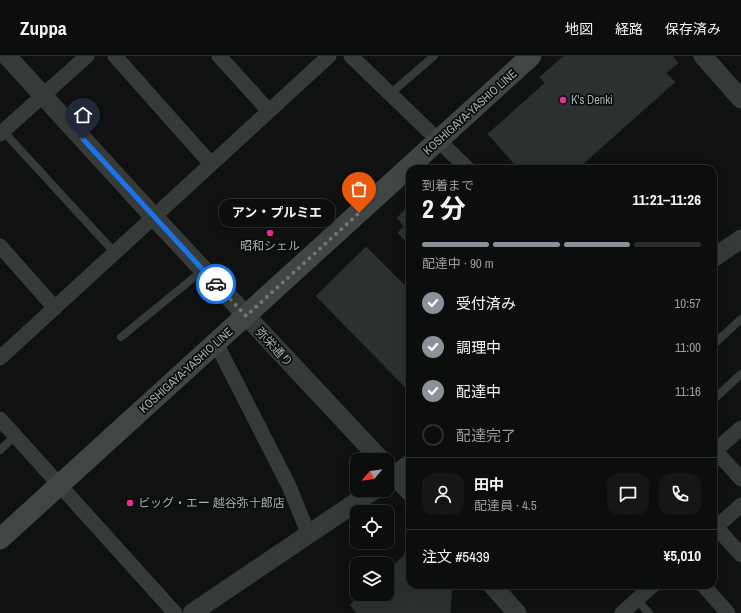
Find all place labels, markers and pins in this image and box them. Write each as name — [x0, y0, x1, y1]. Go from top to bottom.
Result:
place label: K's Denki — [571, 92, 613, 108]
marker: K's Denki — [558, 95, 568, 105]
pin — [66, 98, 100, 139]
pin — [342, 172, 376, 213]
callout: アン・プルミエ — [219, 199, 335, 227]
marker: 昭和シェル — [265, 228, 275, 238]
place label: 昭和シェル — [240, 238, 300, 254]
place label: ビッグ・エー 越谷弥十郎店 — [138, 495, 285, 511]
marker: ビッグ・エー 越谷弥十郎店 — [125, 498, 135, 508]

